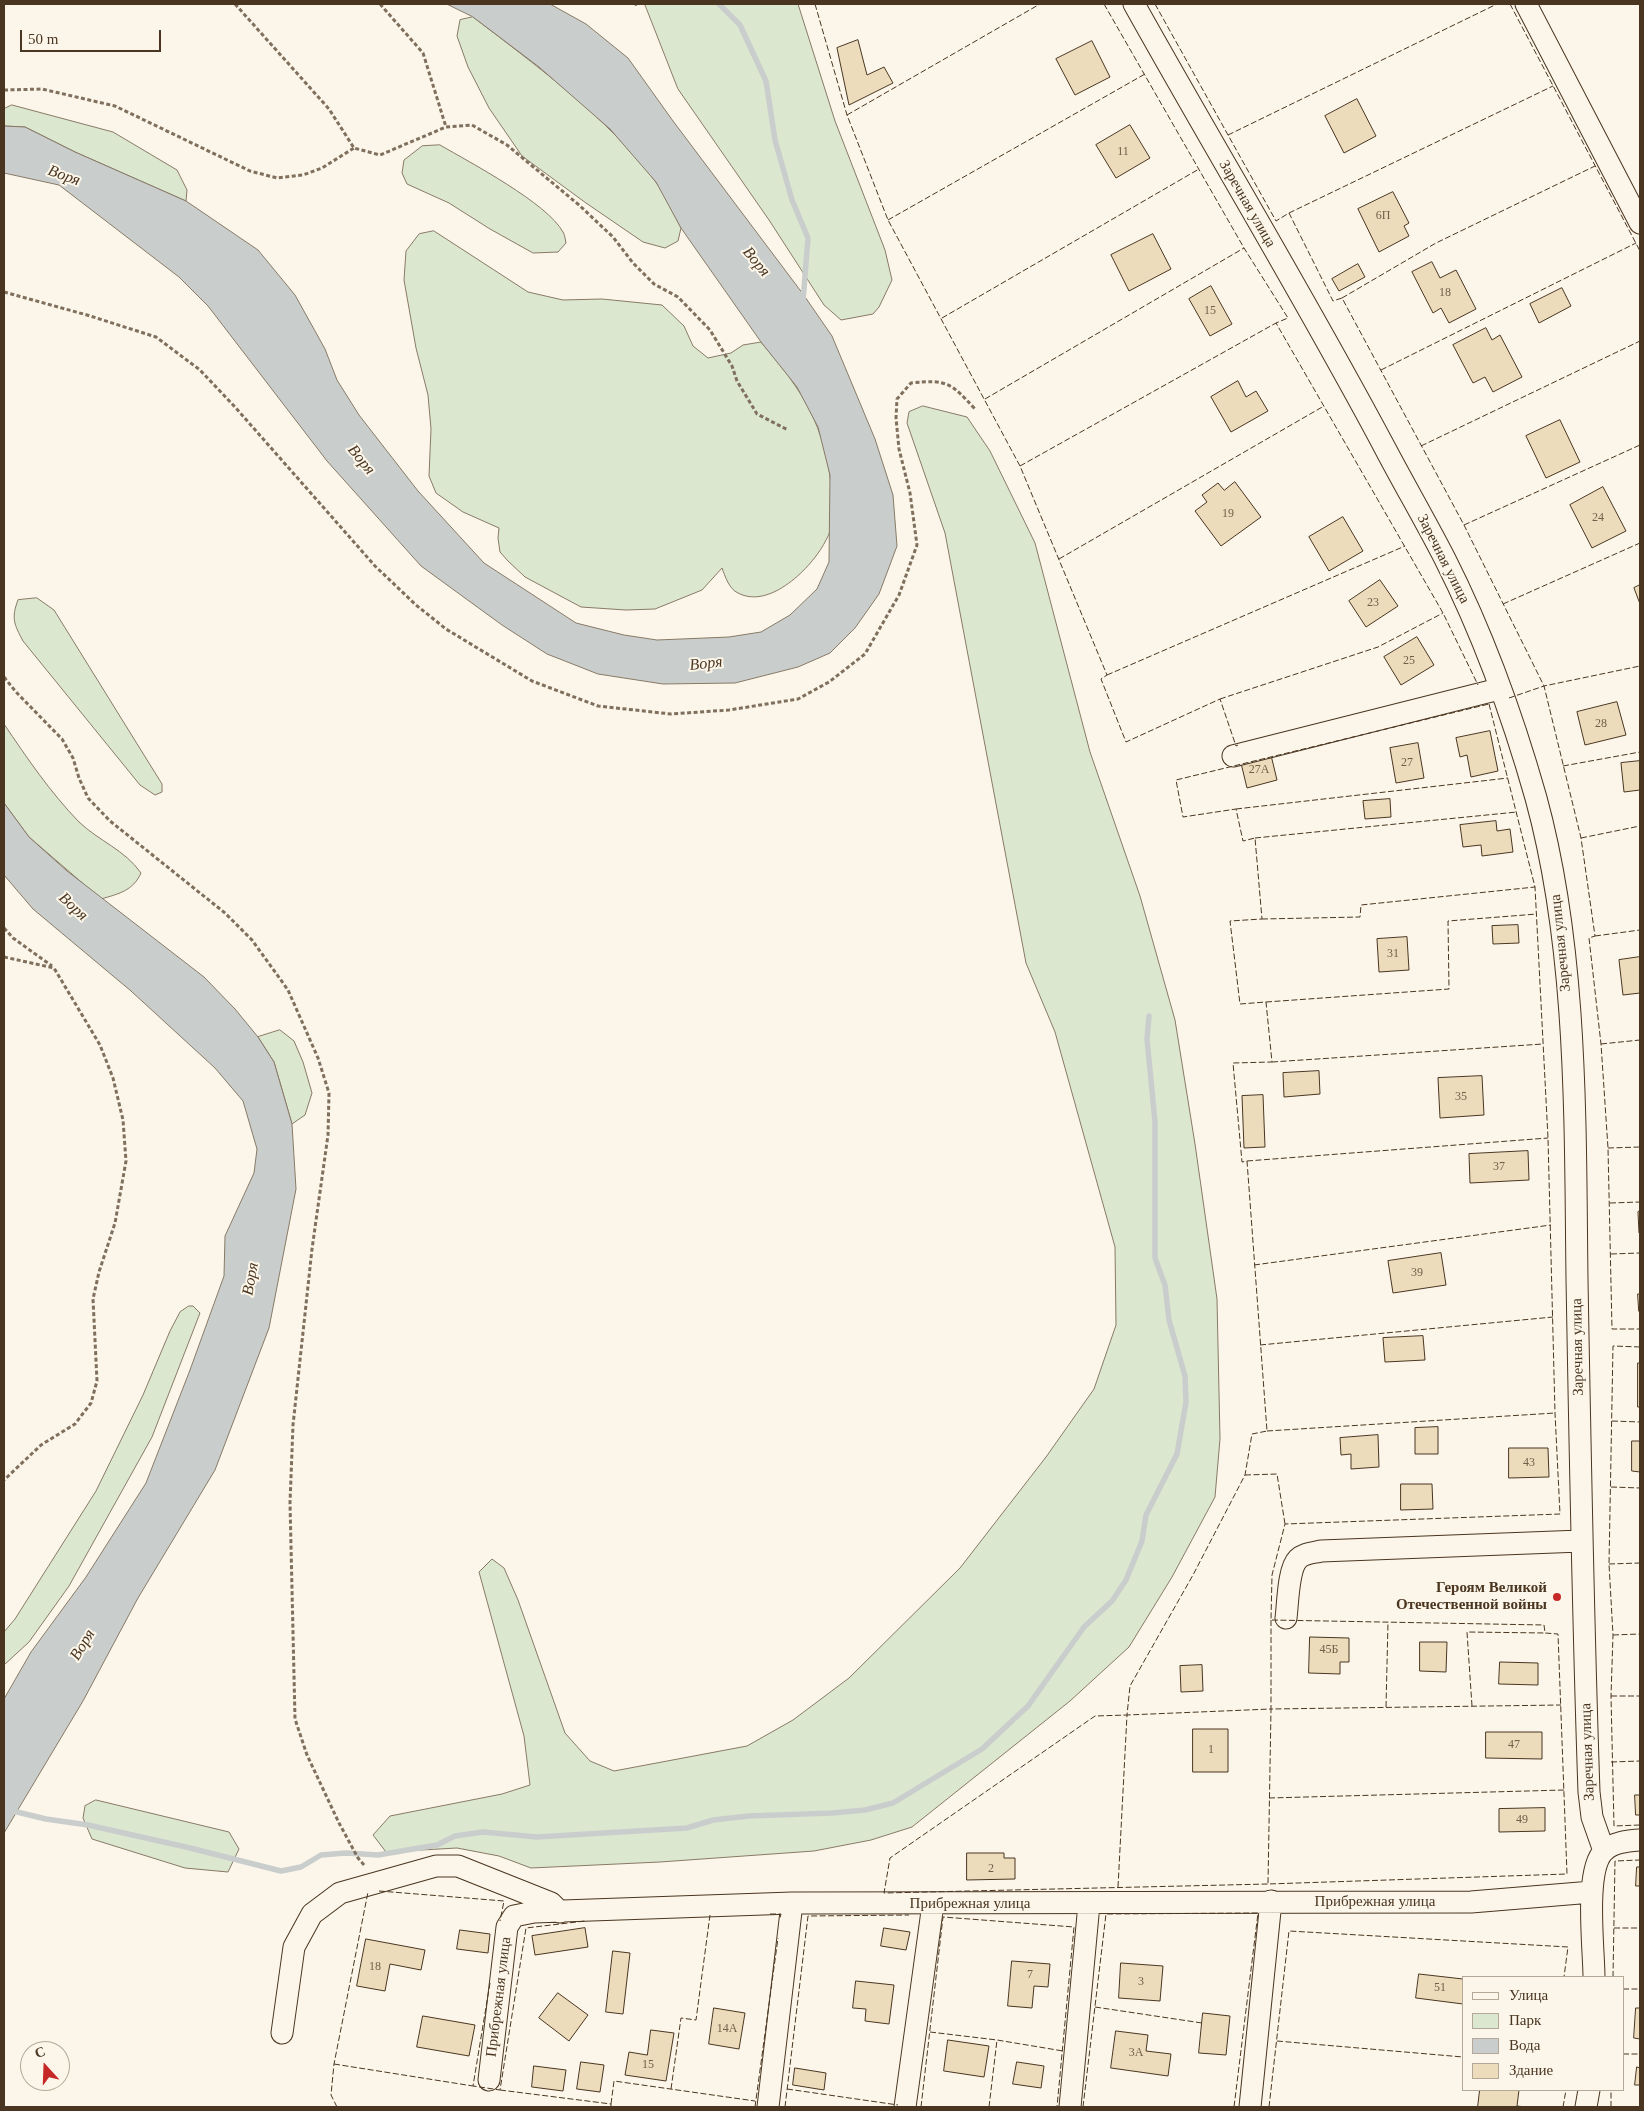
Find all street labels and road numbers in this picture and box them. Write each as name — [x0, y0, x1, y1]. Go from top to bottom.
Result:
street label: Заречная улица — [1215, 157, 1279, 251]
street label: Заречная улица — [1413, 511, 1473, 607]
street label: Заречная улица — [1547, 893, 1575, 993]
street label: Заречная улица — [1568, 1298, 1588, 1396]
street label: Заречная улица — [1577, 1703, 1599, 1801]
street label: Прибрежная улица — [1315, 1893, 1435, 1911]
street label: Прибрежная улица — [910, 1895, 1030, 1913]
street label: Прибрежная улица — [483, 1936, 515, 2058]

